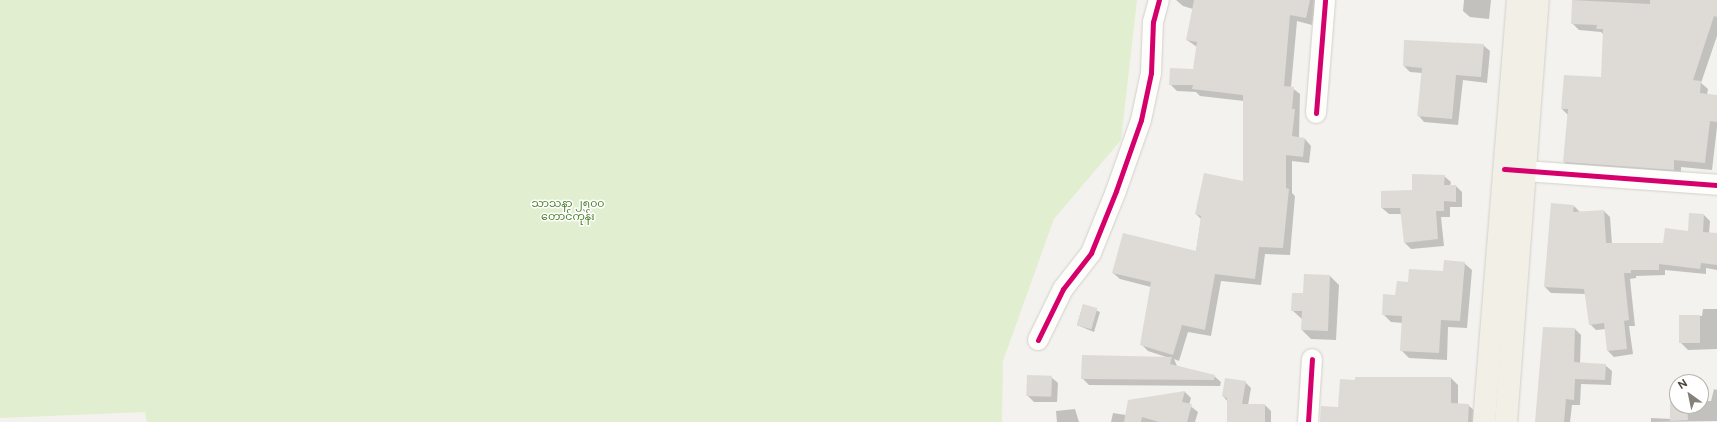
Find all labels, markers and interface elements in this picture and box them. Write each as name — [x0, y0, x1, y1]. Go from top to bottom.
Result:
park label: သာသနာ ၂၅၀၀ တောင်ကုန်း — [532, 198, 604, 224]
north arrow — [1669, 374, 1709, 414]
text: N — [1676, 377, 1690, 392]

